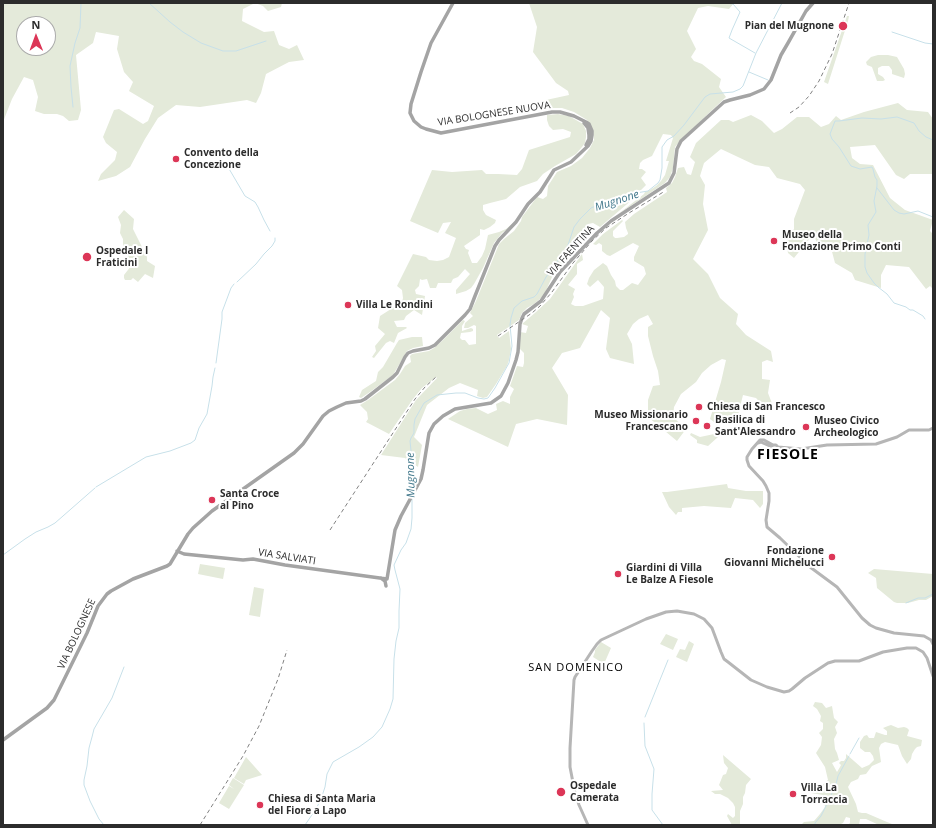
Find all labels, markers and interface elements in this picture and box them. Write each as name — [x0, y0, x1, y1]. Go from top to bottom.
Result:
north arrow — [16, 16, 56, 56]
text: N — [31, 17, 40, 32]
place label: Pian del Mugnone — [745, 20, 834, 32]
marker: Pian del Mugnone — [837, 20, 849, 32]
street label: VIA BOLOGNESE NUOVA — [437, 99, 551, 129]
place label: Convento della Concezione — [184, 147, 259, 170]
marker: Convento della Concezione — [171, 154, 181, 164]
water label: Mugnone — [593, 188, 641, 214]
street label: VIA FAENTINA — [545, 223, 597, 279]
place label: Museo della Fondazione Primo Conti — [782, 229, 901, 252]
marker: Museo della Fondazione Primo Conti — [769, 236, 779, 246]
place label: Ospedale I Fraticini — [96, 245, 148, 268]
marker: Ospedale I Fraticini — [81, 251, 93, 263]
place label: Villa Le Rondini — [356, 299, 433, 311]
marker: Villa Le Rondini — [343, 300, 353, 310]
place label: Chiesa di San Francesco — [707, 401, 825, 413]
marker: Chiesa di San Francesco — [694, 402, 704, 412]
place label: Museo Missionario Francescano — [594, 409, 688, 432]
place label: Basilica di Sant'Alessandro — [715, 414, 796, 438]
place label: Museo Civico Archeologico — [814, 415, 879, 438]
marker: Museo Missionario Francescano — [691, 416, 701, 426]
marker: Basilica di Sant'Alessandro — [702, 421, 712, 431]
marker: Museo Civico Archeologico — [801, 422, 811, 432]
district label: FIESOLE — [757, 447, 819, 463]
water label: Mugnone — [404, 452, 418, 498]
place label: Santa Croce al Pino — [220, 488, 279, 512]
marker: Santa Croce al Pino — [207, 495, 217, 505]
place label: Fondazione Giovanni Michelucci — [724, 545, 824, 568]
street label: VIA SALVIATI — [257, 547, 317, 567]
marker: Fondazione Giovanni Michelucci — [827, 552, 837, 562]
place label: Giardini di Villa Le Balze A Fiesole — [626, 562, 713, 586]
marker: Giardini di Villa Le Balze A Fiesole — [613, 569, 623, 579]
street label: VIA BOLOGNESE — [55, 597, 99, 671]
district label: SAN DOMENICO — [528, 661, 624, 675]
place label: Ospedale Camerata — [570, 780, 619, 804]
place label: Villa La Torraccia — [801, 782, 847, 806]
marker: Ospedale Camerata — [555, 786, 567, 798]
marker: Villa La Torraccia — [788, 789, 798, 799]
place label: Chiesa di Santa Maria del Fiore a Lapo — [268, 793, 376, 816]
marker: Chiesa di Santa Maria del Fiore a Lapo — [255, 800, 265, 810]

